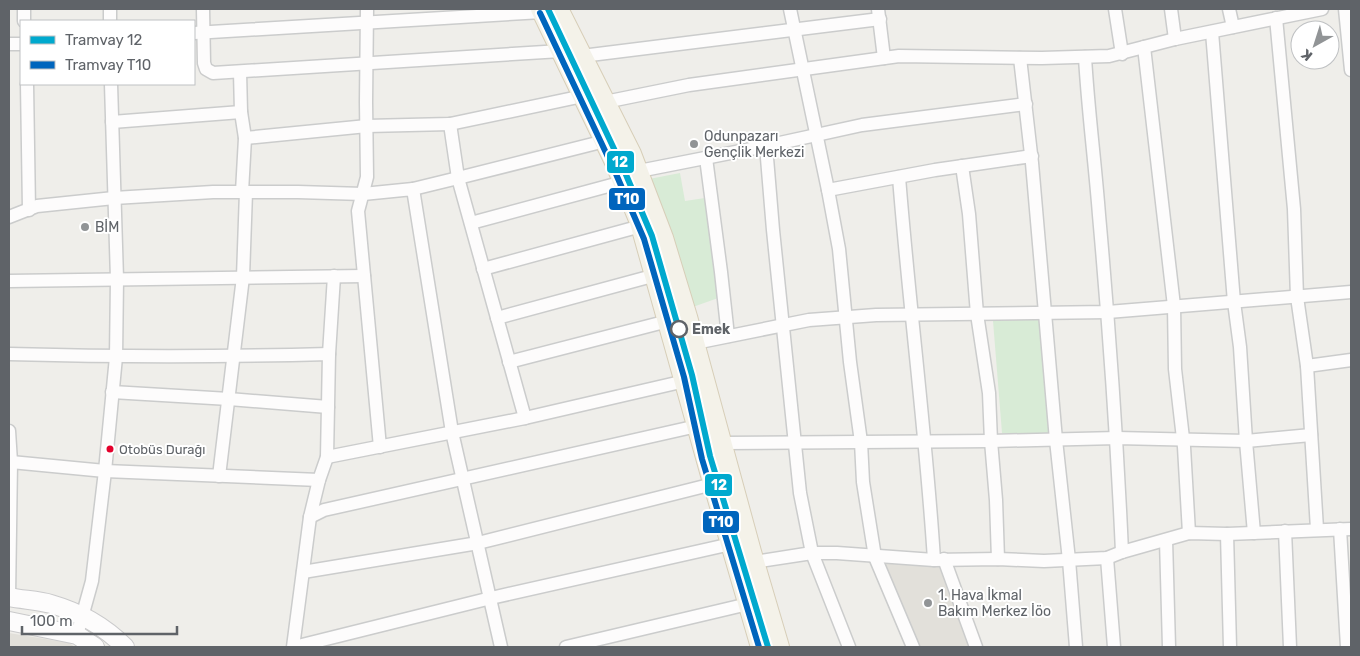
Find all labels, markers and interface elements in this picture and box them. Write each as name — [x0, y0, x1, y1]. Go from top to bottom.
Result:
legend — [20, 20, 195, 85]
north arrow — [1290, 20, 1340, 70]
text: Tramvay 12 — [65, 31, 143, 49]
text: K — [1298, 45, 1316, 64]
text: Tramvay T10 — [65, 56, 151, 74]
place label: Odunpazarı Gençlik Merkezi — [704, 128, 804, 161]
marker: Odunpazarı Gençlik Merkezi — [688, 138, 700, 150]
line badge: 12 — [606, 150, 635, 174]
text: 12 — [612, 154, 628, 171]
line badge: T10 — [608, 187, 646, 211]
text: T10 — [614, 191, 640, 208]
place label: BİM — [95, 219, 119, 236]
marker: BİM — [79, 221, 91, 233]
marker: Emek — [670, 320, 688, 338]
place label: Emek — [692, 321, 731, 338]
place label: Otobüs Durağı — [119, 442, 205, 458]
marker: Otobüs Durağı — [105, 444, 115, 454]
line badge: 12 — [704, 473, 733, 497]
text: 12 — [711, 477, 727, 494]
line badge: T10 — [702, 510, 740, 534]
text: T10 — [708, 514, 734, 531]
place label: 1. Hava İkmal Bakım Merkez İöo — [938, 587, 1051, 620]
marker: 1. Hava İkmal Bakım Merkez İöo — [922, 597, 934, 609]
scale bar — [22, 604, 178, 636]
text: 100 m — [30, 612, 72, 630]

